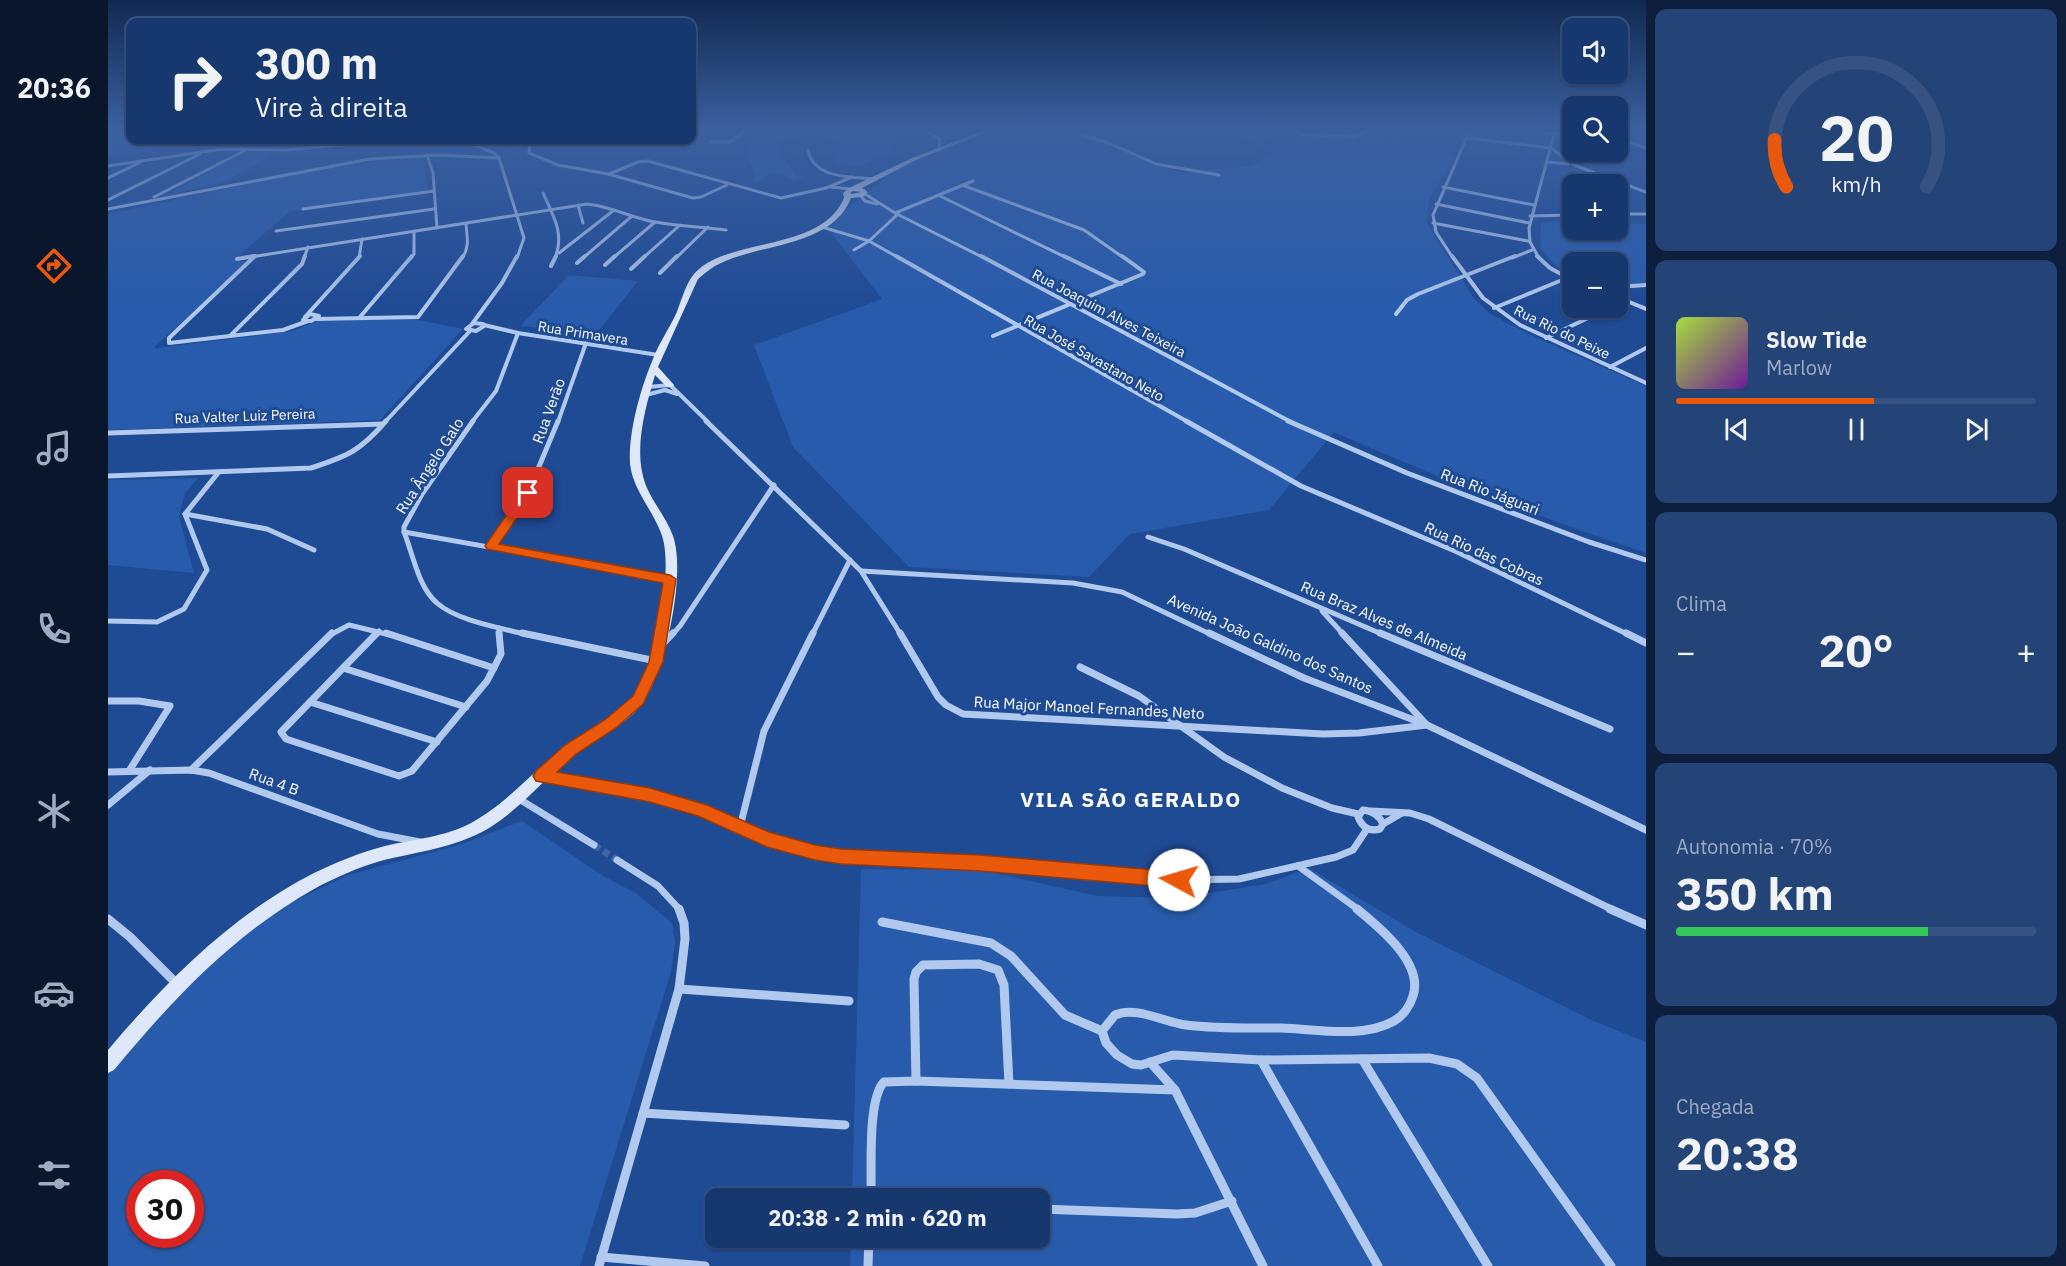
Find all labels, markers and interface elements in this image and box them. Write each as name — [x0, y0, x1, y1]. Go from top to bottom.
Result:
map controls — [1562, 18, 1628, 318]
button: sound — [1562, 18, 1628, 84]
text: 300 m — [255, 36, 378, 91]
icon: right — [156, 42, 234, 120]
text: 20:36 — [17, 70, 91, 105]
text: Vire à direita — [255, 89, 408, 124]
button: search — [1562, 96, 1628, 162]
text: 20 — [1819, 97, 1893, 178]
text: km/h — [1831, 171, 1881, 199]
button: + — [1562, 174, 1628, 240]
icon: directions — [33, 245, 75, 287]
button: − — [1562, 252, 1628, 318]
street label: Rua Joaquim Alves Teixeira — [1029, 265, 1189, 361]
street label: Rua Rio do Peixe — [1511, 301, 1613, 363]
street label: Rua José Savastano Neto — [1021, 311, 1167, 406]
street label: Rua Primavera — [537, 317, 630, 349]
text: Slow Tide — [1766, 325, 1867, 354]
text: Marlow — [1766, 354, 1832, 381]
street label: Rua Verão — [528, 375, 569, 446]
street label: Rua Valter Luiz Pereira — [174, 405, 316, 427]
icon: previous — [1720, 413, 1753, 446]
icon: pause — [1840, 413, 1873, 446]
icon: next — [1960, 413, 1993, 446]
street label: Rua Ângelo Galo — [391, 414, 468, 517]
icon: music — [33, 427, 75, 469]
street label: Rua Rio Jáguari — [1438, 464, 1542, 519]
pin — [502, 467, 553, 518]
icon: arrive — [511, 476, 544, 509]
street label: Rua Rio das Cobras — [1421, 518, 1547, 590]
street label: Rua Braz Alves de Almeida — [1298, 577, 1470, 664]
street label: Avenida João Galdino dos Santos — [1165, 590, 1376, 698]
text: Clima — [1676, 590, 1727, 617]
icon: phone — [33, 608, 75, 650]
text: 20° — [1818, 621, 1894, 679]
text: − — [1676, 630, 1696, 673]
text: + — [2016, 630, 2036, 673]
street label: Rua Major Manoel Fernandes Neto — [973, 692, 1205, 723]
street label: Rua 4 B — [246, 764, 302, 799]
district label: VILA SÃO GERALDO — [1020, 785, 1242, 813]
icon: climate — [33, 790, 75, 832]
text: Autonomia · 70% — [1676, 833, 1833, 860]
position arrow — [1147, 848, 1211, 912]
text: 350 km — [1676, 864, 1834, 922]
icon: car — [33, 972, 75, 1014]
text: Chegada — [1676, 1093, 1754, 1120]
text: 20:38 — [1676, 1124, 1799, 1182]
icon: filters — [33, 1154, 75, 1196]
speed limit sign: 30 — [126, 1170, 204, 1248]
text: 20:38 · 2 min · 620 m — [768, 1203, 987, 1232]

